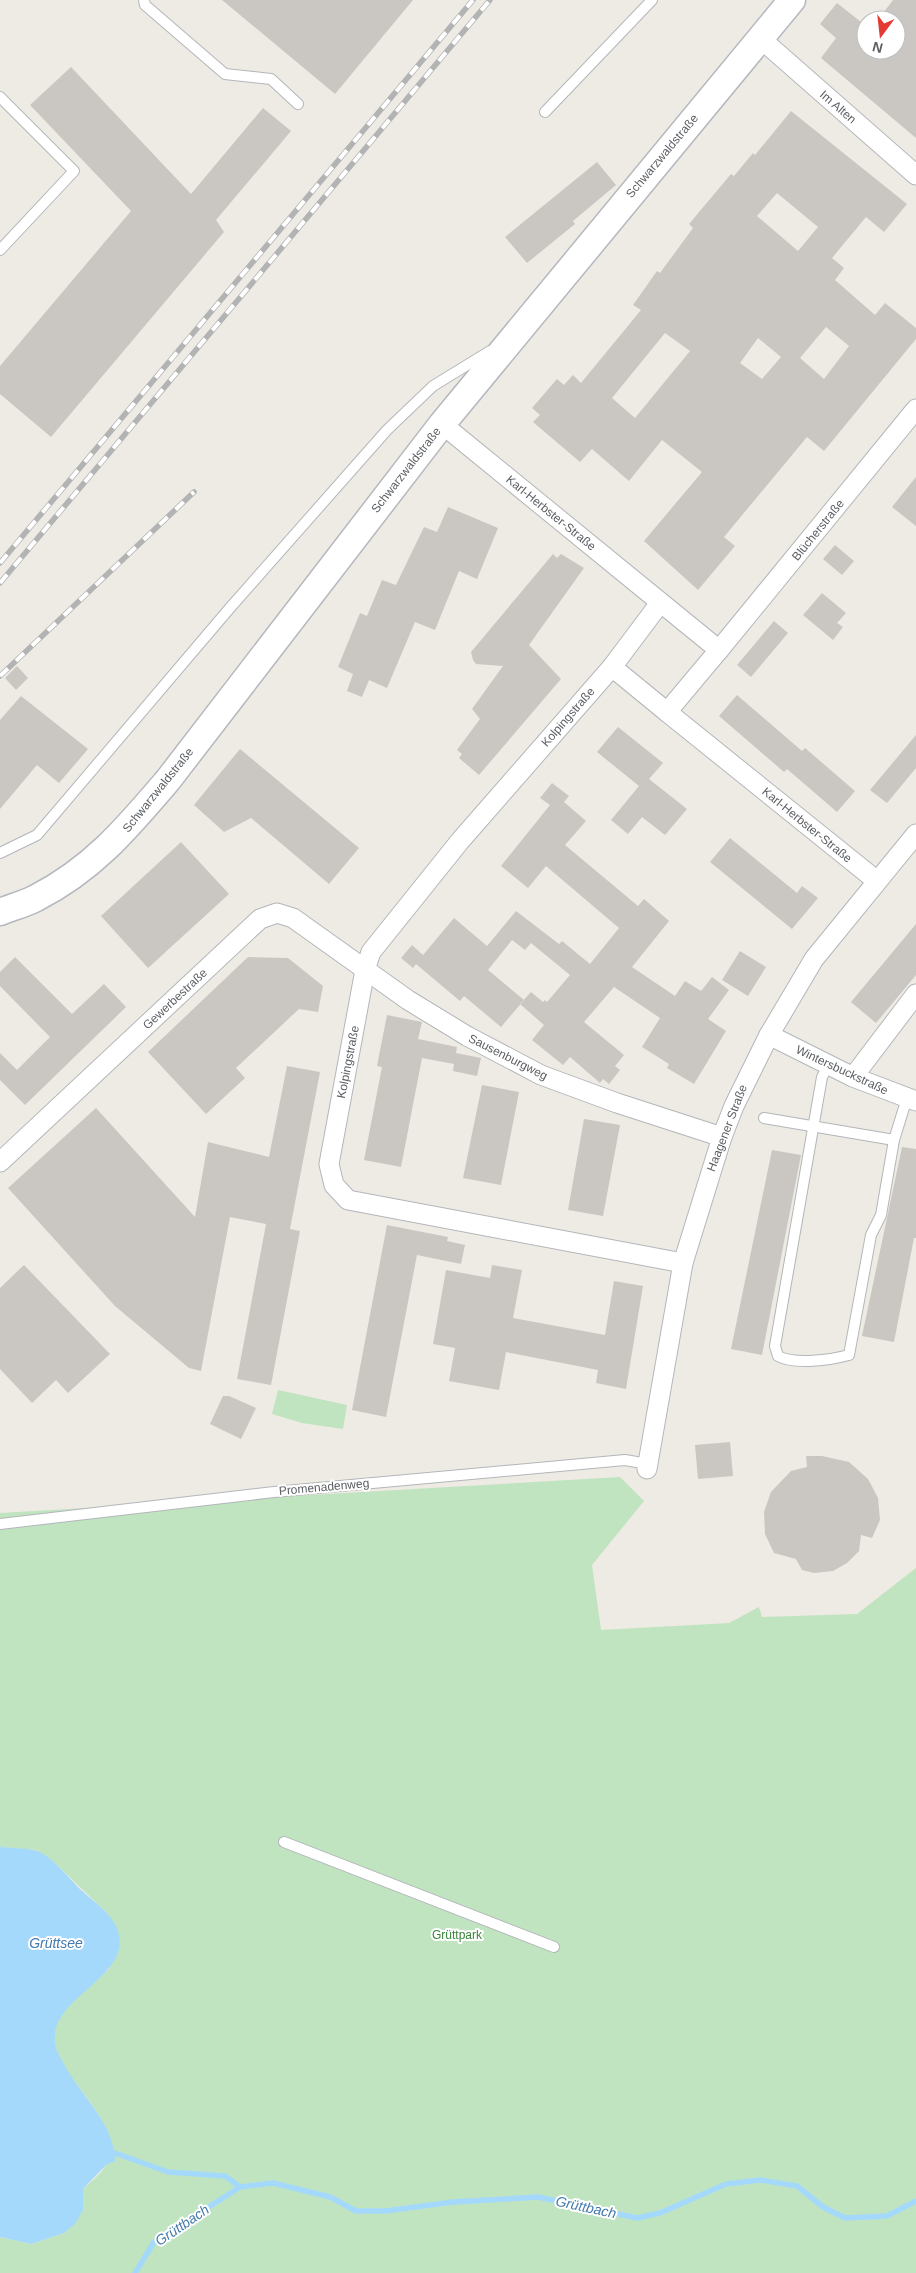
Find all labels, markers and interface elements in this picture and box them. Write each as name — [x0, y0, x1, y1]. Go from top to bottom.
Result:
north arrow — [856, 10, 906, 60]
text: N — [871, 39, 885, 57]
street label: Im Alten — [817, 87, 859, 127]
street label: Schwarzwaldstraße — [623, 111, 701, 201]
street label: Schwarzwaldstraße — [368, 424, 444, 516]
street label: Karl-Herbster-Straße — [503, 473, 599, 554]
street label: Blücherstraße — [789, 496, 847, 563]
street label: Kolpingstraße — [538, 684, 598, 750]
street label: Schwarzwaldstraße — [120, 745, 197, 835]
street label: Karl-Herbster-Straße — [759, 785, 855, 866]
street label: Gewerbestraße — [140, 965, 210, 1032]
street label: Kolpingstraße — [334, 1024, 362, 1100]
street label: Sausenburgweg — [466, 1031, 550, 1083]
street label: Wintersbuckstraße — [794, 1043, 891, 1098]
street label: Haagener Straße — [704, 1082, 750, 1173]
street label: Promenadenweg — [278, 1476, 370, 1498]
park label: Grüttpark — [432, 1928, 483, 1942]
water label: Grüttsee — [29, 1935, 83, 1951]
water label: Grüttbach — [554, 2193, 618, 2221]
water label: Grüttbach — [152, 2201, 212, 2249]

